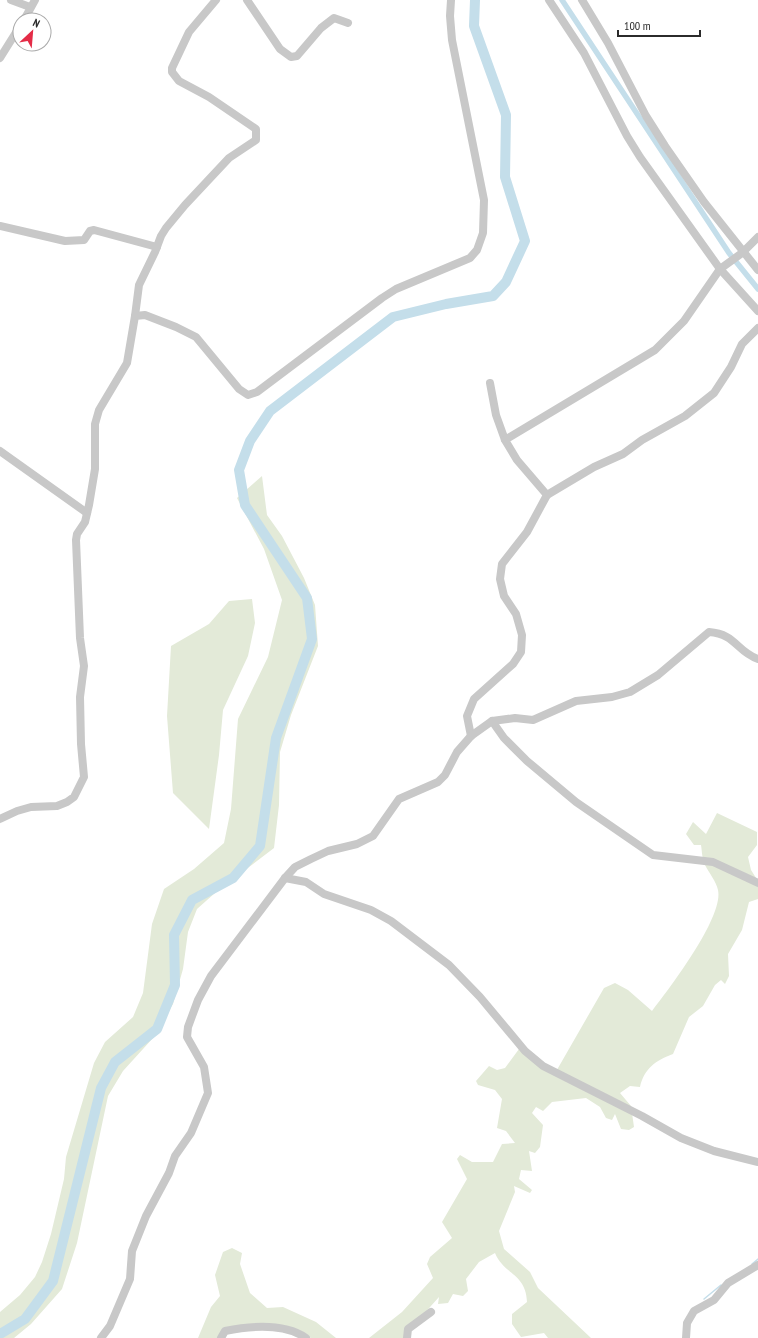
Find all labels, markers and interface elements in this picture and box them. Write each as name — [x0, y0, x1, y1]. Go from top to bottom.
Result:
north arrow — [12, 12, 52, 52]
scale bar — [618, 12, 700, 38]
text: N — [31, 15, 42, 31]
text: 100 m — [624, 18, 651, 33]

